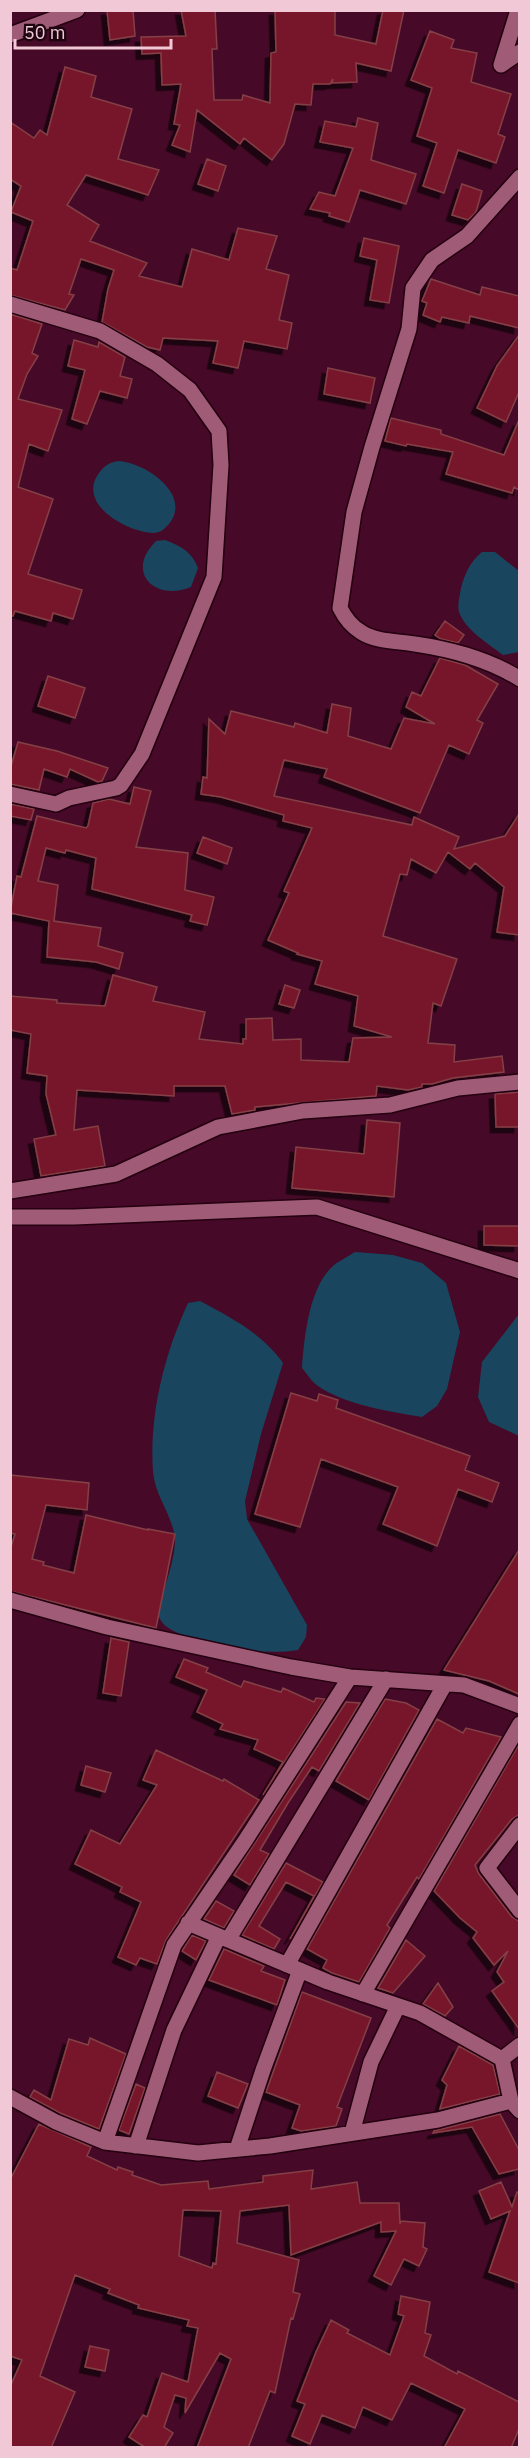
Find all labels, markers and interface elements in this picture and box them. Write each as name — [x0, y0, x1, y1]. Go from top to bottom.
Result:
scale bar — [15, 12, 171, 50]
text: 50 m — [24, 21, 66, 44]

